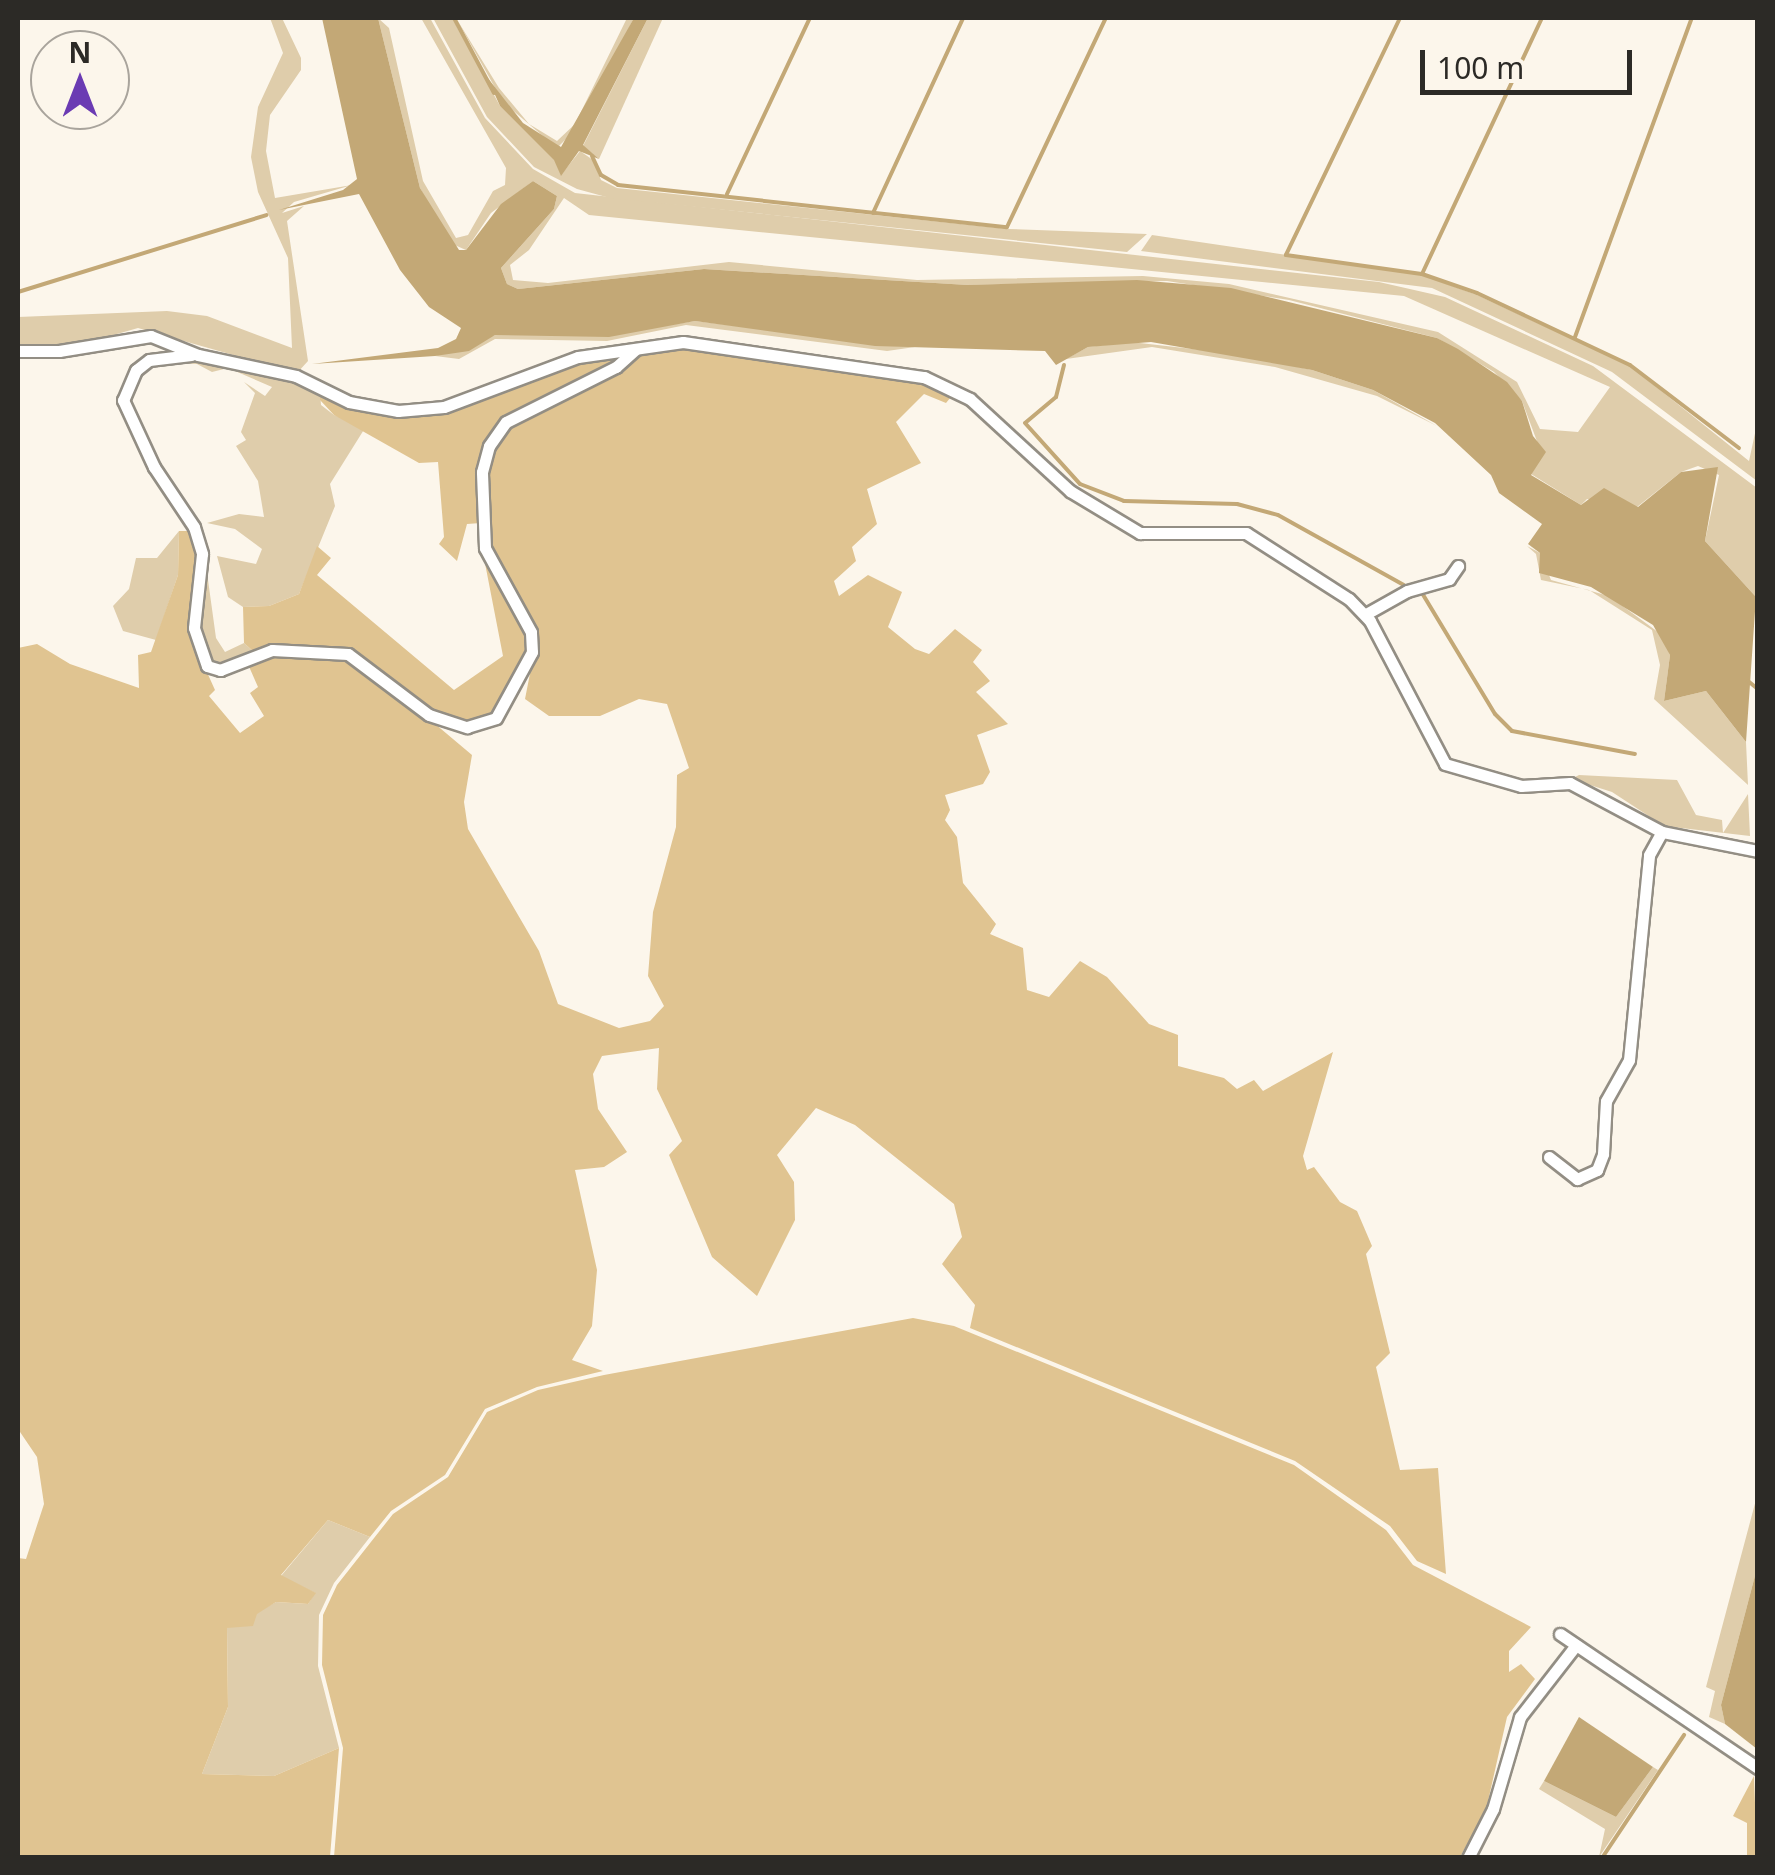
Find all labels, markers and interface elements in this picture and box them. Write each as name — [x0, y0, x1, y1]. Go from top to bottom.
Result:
north arrow — [30, 30, 130, 130]
scale bar — [1425, 30, 1638, 92]
text: N — [69, 33, 91, 71]
text: 100 m — [1437, 47, 1524, 88]

